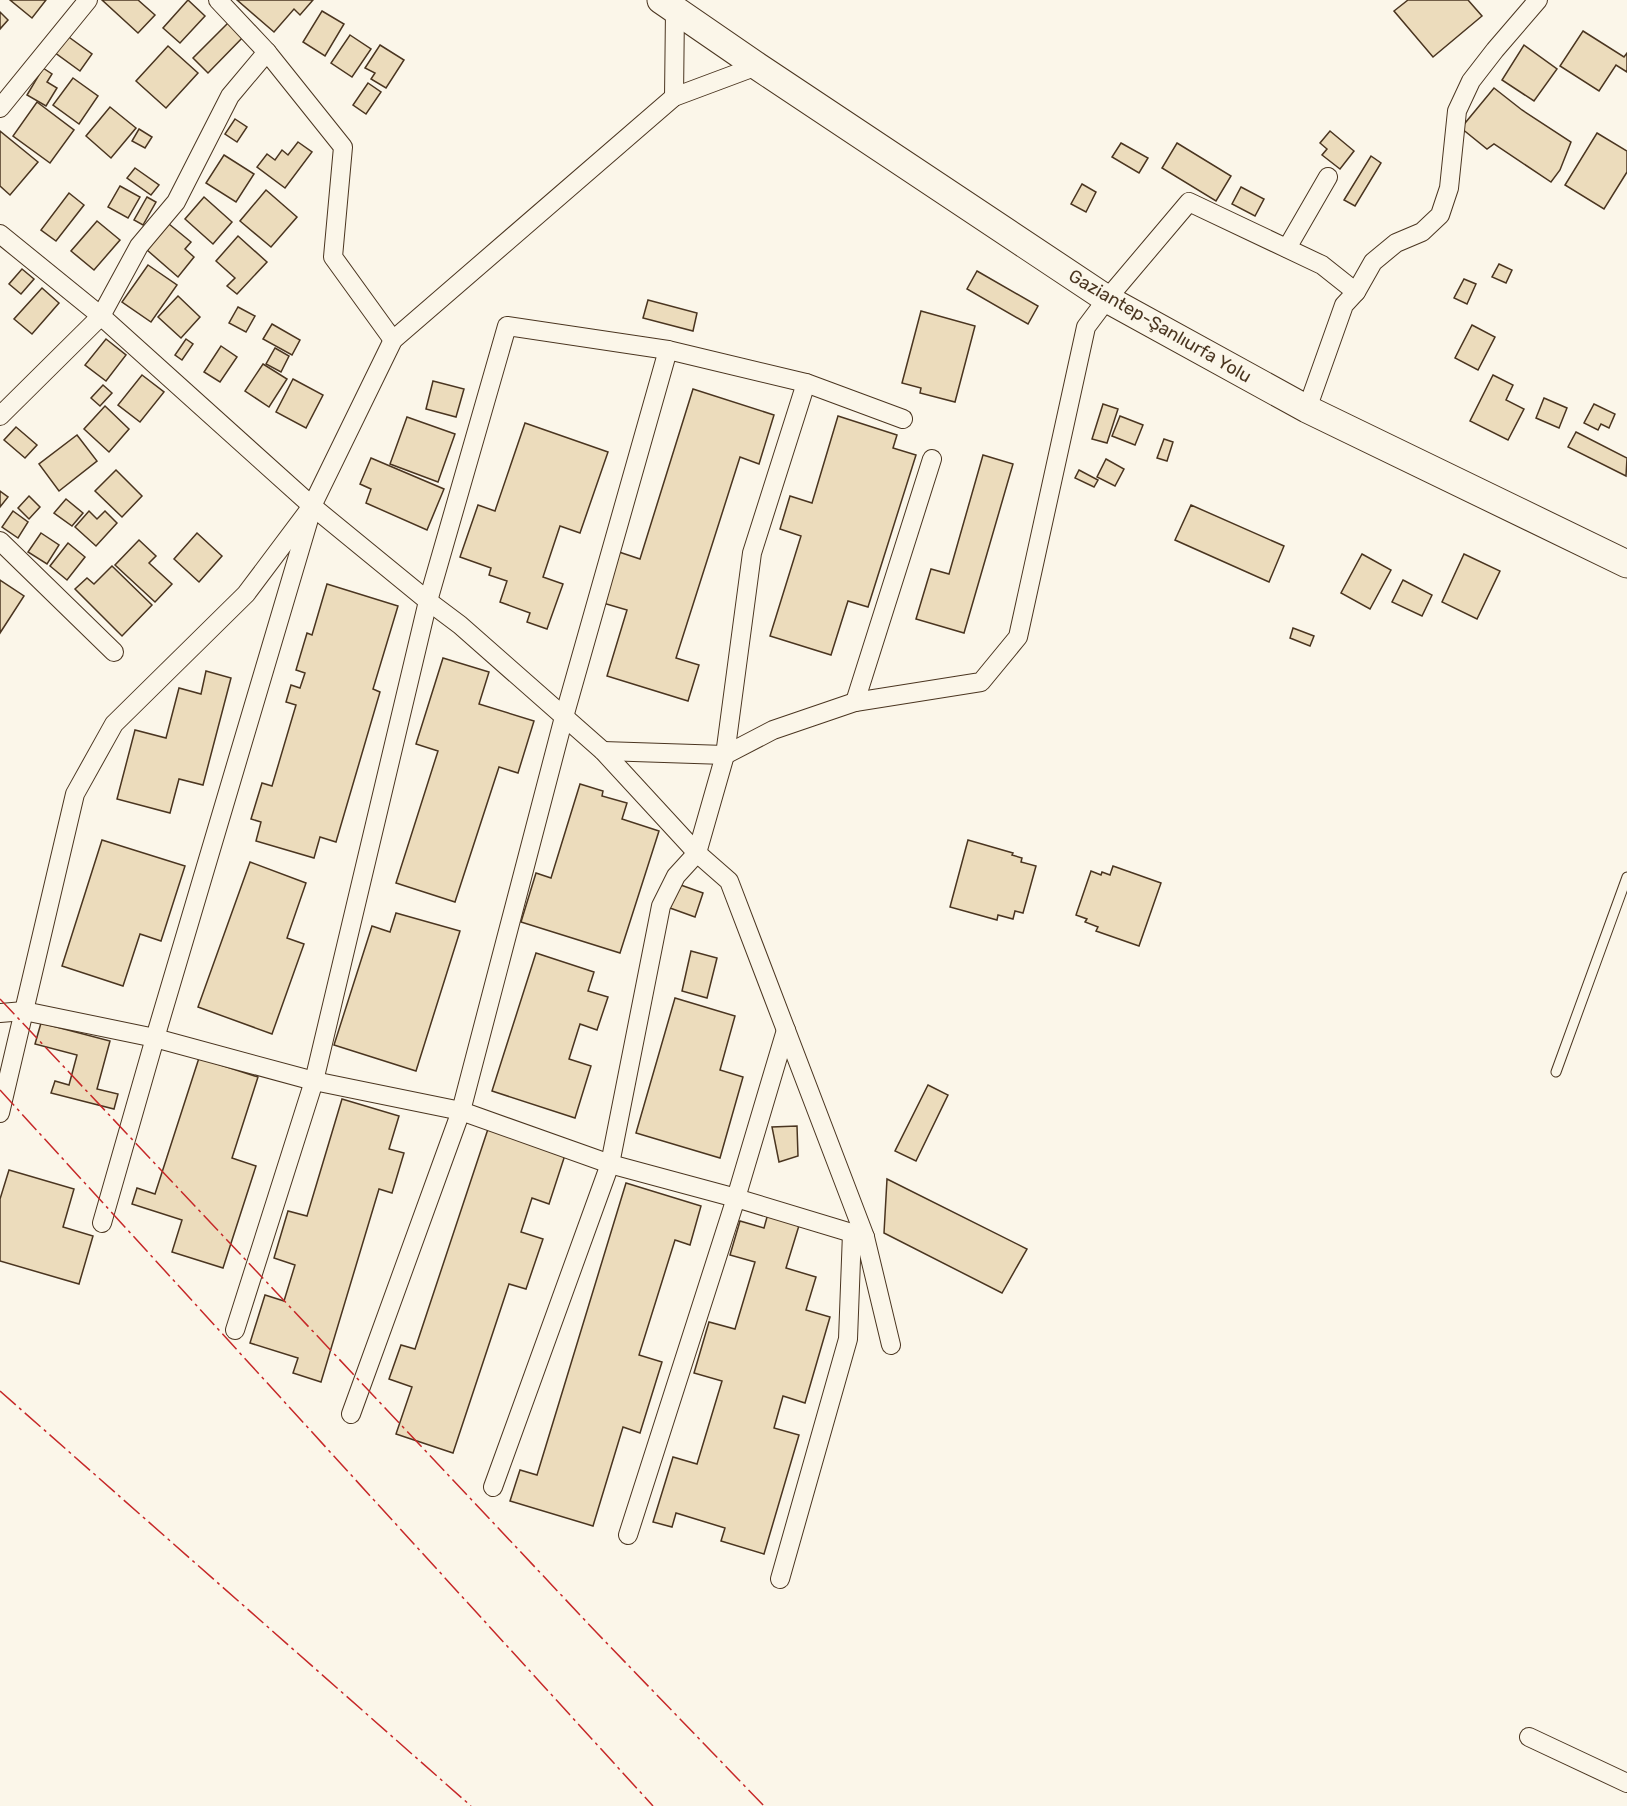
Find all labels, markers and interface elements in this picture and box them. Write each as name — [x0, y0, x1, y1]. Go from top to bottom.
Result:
street label: Gaziantep-Şanlıurfa Yolu — [1065, 265, 1255, 387]

